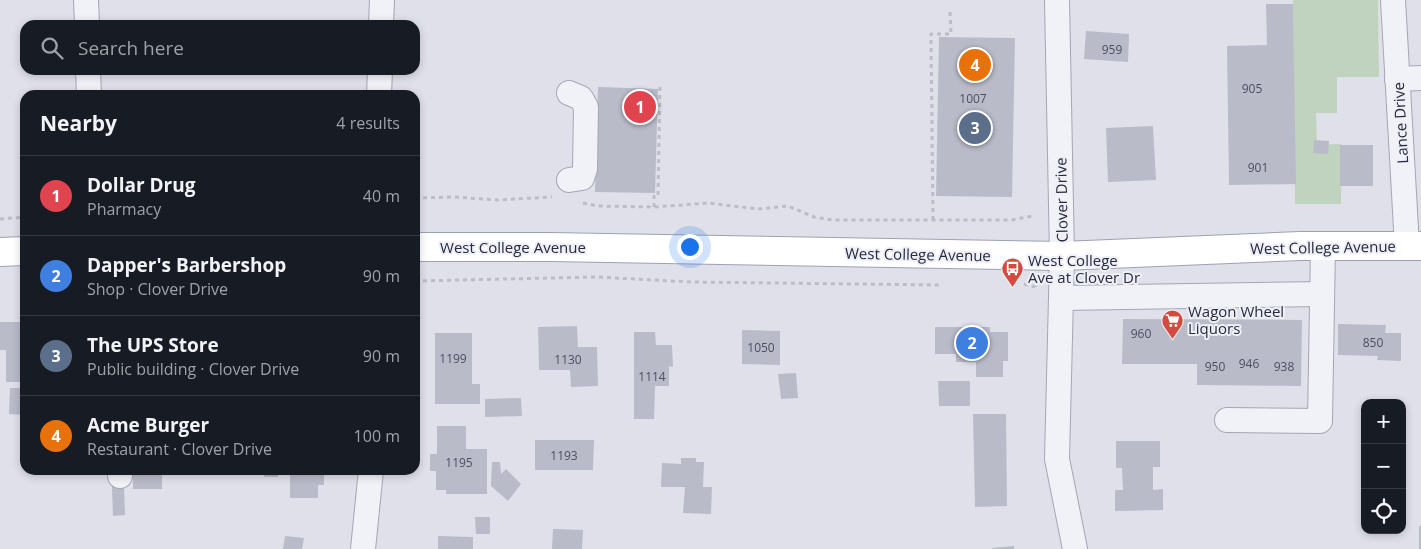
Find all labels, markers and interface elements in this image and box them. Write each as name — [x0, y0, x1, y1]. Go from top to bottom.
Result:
search box — [20, 20, 420, 75]
icon: search — [38, 34, 66, 62]
text: Search here — [78, 35, 184, 61]
house number: 959 — [1102, 41, 1122, 58]
pin: 4 — [959, 46, 991, 84]
house number: 905 — [1242, 80, 1262, 97]
street label: Lance Drive — [1388, 82, 1412, 164]
pin: 1 — [624, 88, 656, 126]
house number: 1007 — [959, 90, 987, 107]
text: Nearby — [40, 109, 117, 137]
pin: 3 — [959, 109, 991, 147]
text: 4 results — [336, 112, 400, 134]
street label: Clover Drive — [1050, 157, 1072, 243]
house number: 901 — [1248, 159, 1268, 176]
text: Dollar Drug — [87, 172, 195, 198]
text: 1 — [51, 185, 61, 207]
text: 40 m — [363, 185, 400, 207]
text: Pharmacy — [87, 198, 161, 220]
your location — [677, 234, 703, 260]
street label: West College Avenue — [1250, 236, 1396, 258]
street label: West College Avenue — [440, 237, 586, 257]
street label: West College Avenue — [845, 243, 991, 265]
place label: West College Ave at Clover Dr — [1028, 250, 1140, 287]
text: Dapper's Barbershop — [87, 252, 286, 278]
bus stop icon: West College Ave at Clover Dr — [1000, 257, 1024, 288]
text: 2 — [51, 265, 61, 287]
text: 90 m — [363, 265, 400, 287]
text: Shop · Clover Drive — [87, 278, 228, 300]
place label: Wagon Wheel Liquors — [1188, 301, 1284, 338]
supermarket icon: Wagon Wheel Liquors — [1160, 308, 1184, 339]
pin: 2 — [956, 324, 988, 362]
house number: 960 — [1131, 325, 1151, 342]
text: The UPS Store — [87, 332, 219, 358]
house number: 850 — [1363, 334, 1383, 351]
house number: 1050 — [747, 339, 775, 356]
text: 3 — [51, 345, 61, 367]
text: 90 m — [363, 345, 400, 367]
house number: 1199 — [439, 350, 467, 367]
house number: 1130 — [554, 351, 582, 368]
house number: 946 — [1239, 355, 1259, 372]
text: Public building · Clover Drive — [87, 358, 299, 380]
house number: 950 — [1205, 358, 1225, 375]
house number: 938 — [1274, 358, 1294, 375]
house number: 1114 — [638, 368, 666, 385]
map controls — [1361, 399, 1406, 534]
button: + — [1361, 399, 1406, 444]
text: Acme Burger — [87, 412, 209, 438]
text: 4 — [51, 425, 61, 447]
text: 100 m — [354, 425, 400, 447]
text: Restaurant · Clover Drive — [87, 438, 272, 460]
button: − — [1361, 444, 1406, 489]
house number: 1193 — [550, 447, 578, 464]
house number: 1195 — [445, 454, 473, 471]
button: locate — [1361, 489, 1406, 534]

